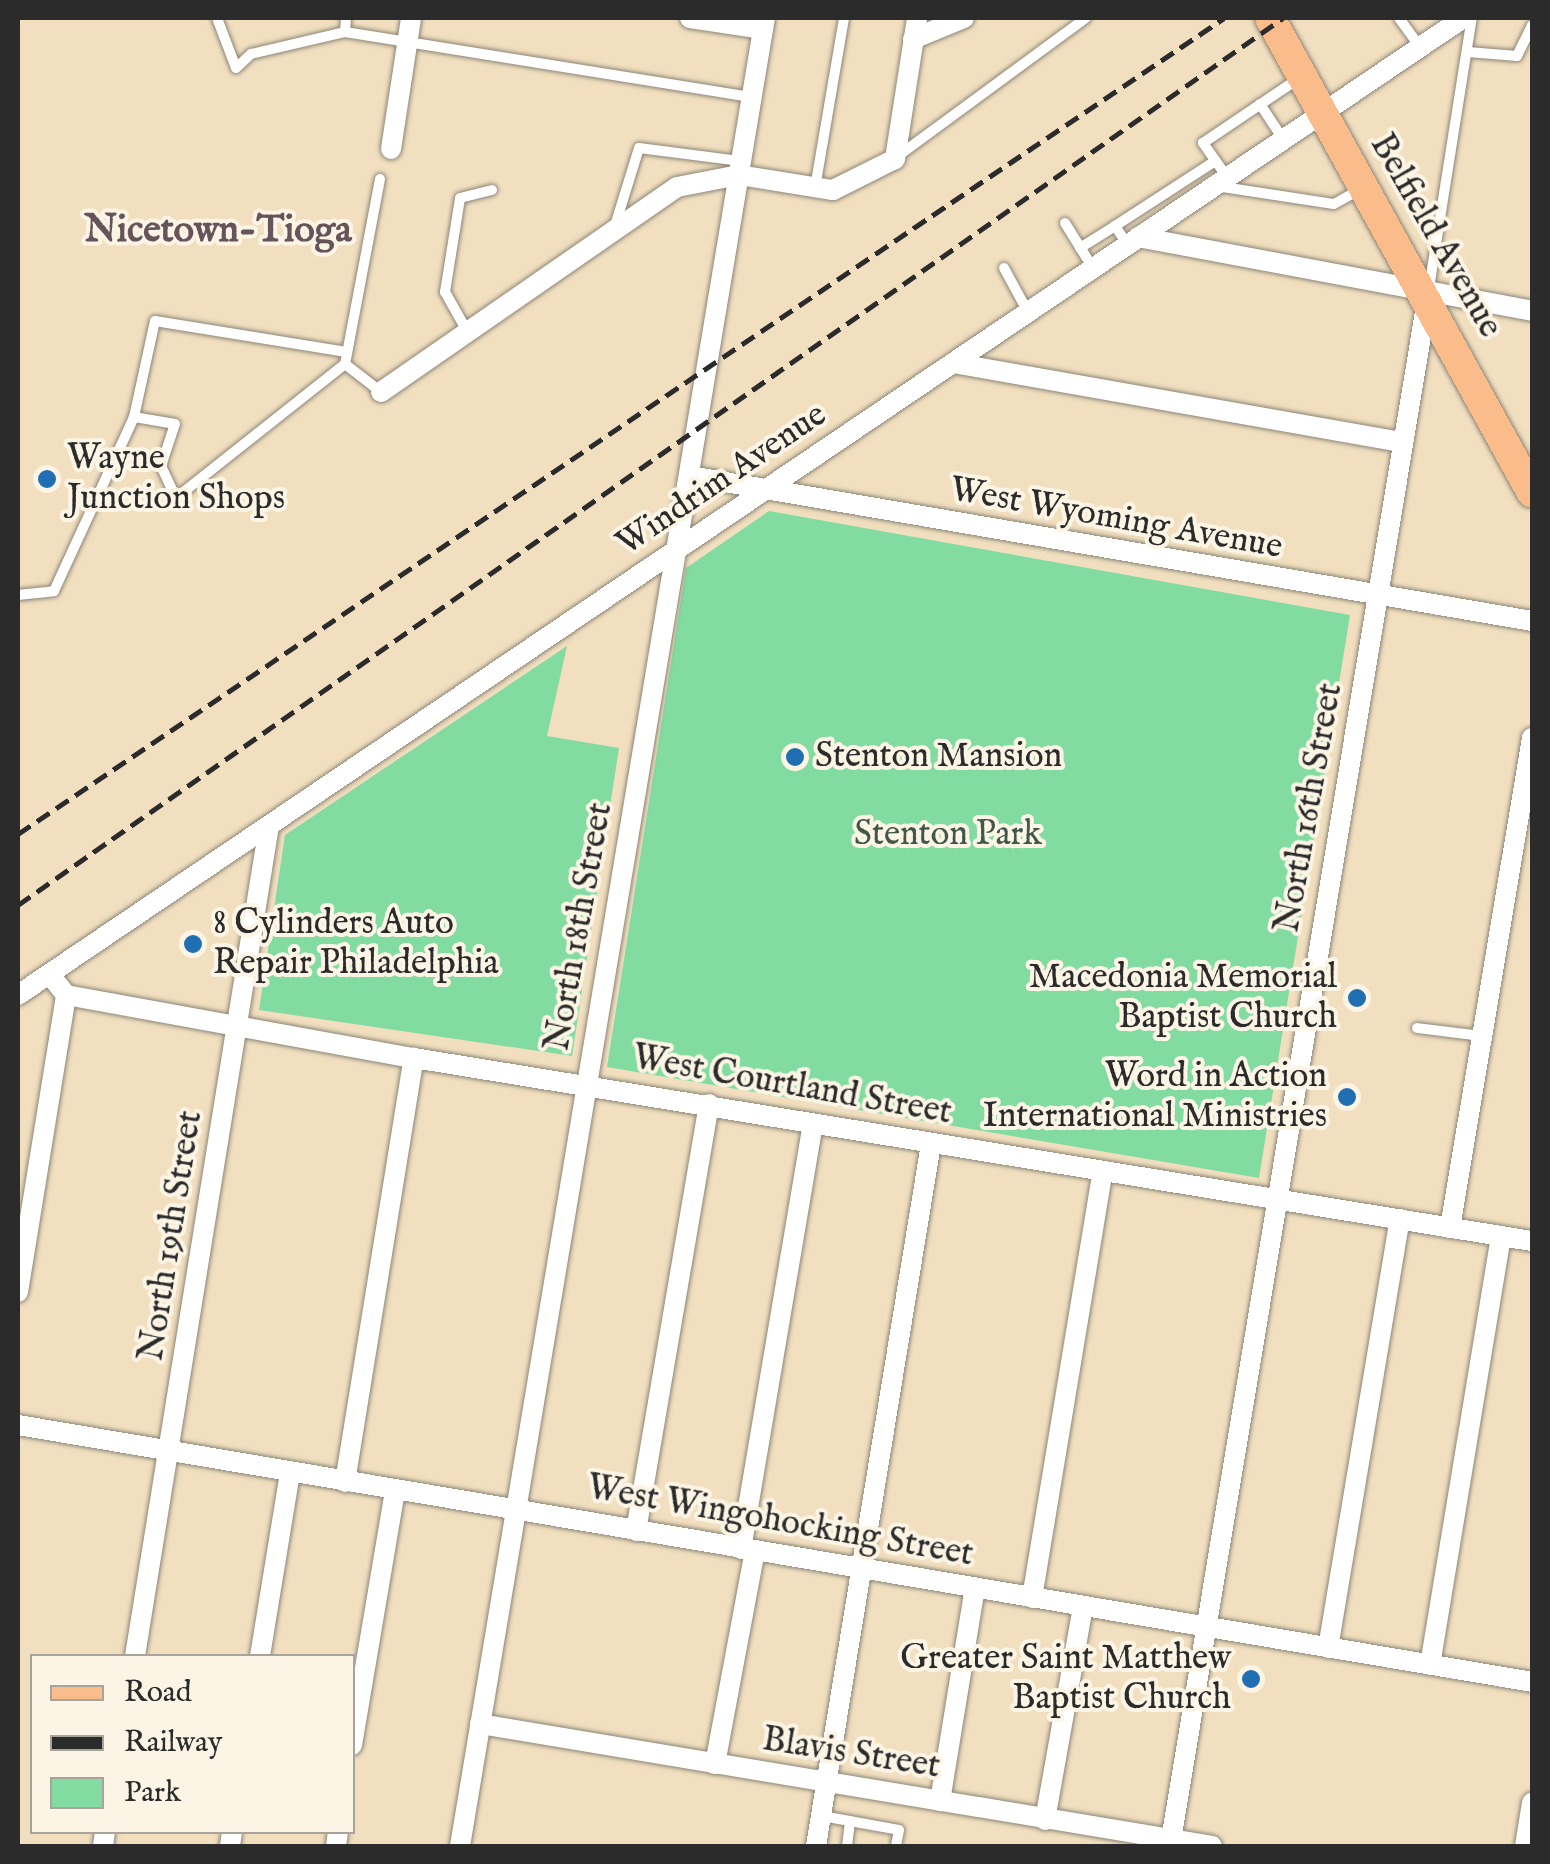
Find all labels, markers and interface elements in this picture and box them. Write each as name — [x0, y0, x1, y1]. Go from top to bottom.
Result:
street label: Belfield Avenue — [1360, 127, 1510, 345]
district label: Nicetown-Tioga — [84, 209, 352, 255]
street label: Windrim Avenue — [609, 394, 835, 566]
place label: Wayne Junction Shops — [67, 438, 285, 520]
marker: Wayne Junction Shops — [36, 468, 58, 490]
street label: West Wyoming Avenue — [947, 469, 1285, 569]
street label: North 16th Street — [1267, 680, 1353, 936]
place label: Stenton Mansion — [815, 736, 1062, 778]
marker: Stenton Mansion — [784, 746, 806, 768]
street label: North 18th Street — [538, 800, 622, 1054]
park label: Stenton Park — [854, 814, 1042, 856]
place label: 8 Cylinders Auto Repair Philadelphia — [213, 903, 499, 985]
marker: 8 Cylinders Auto Repair Philadelphia — [182, 933, 204, 955]
place label: Macedonia Memorial Baptist Church — [1028, 957, 1337, 1039]
marker: Macedonia Memorial Baptist Church — [1346, 987, 1368, 1009]
street label: West Courtland Street — [629, 1037, 955, 1135]
place label: Word in Action International Ministries — [983, 1056, 1327, 1138]
marker: Word in Action International Ministries — [1336, 1086, 1358, 1108]
street label: North 19th Street — [131, 1108, 213, 1364]
street label: West Wingohocking Street — [584, 1467, 976, 1577]
place label: Greater Saint Matthew Baptist Church — [900, 1638, 1231, 1720]
legend — [30, 1654, 355, 1834]
marker: Greater Saint Matthew Baptist Church — [1240, 1668, 1262, 1690]
text: Road — [124, 1674, 192, 1712]
street label: Blavis Street — [759, 1719, 943, 1789]
text: Railway — [124, 1724, 222, 1762]
text: Park — [124, 1774, 181, 1812]

